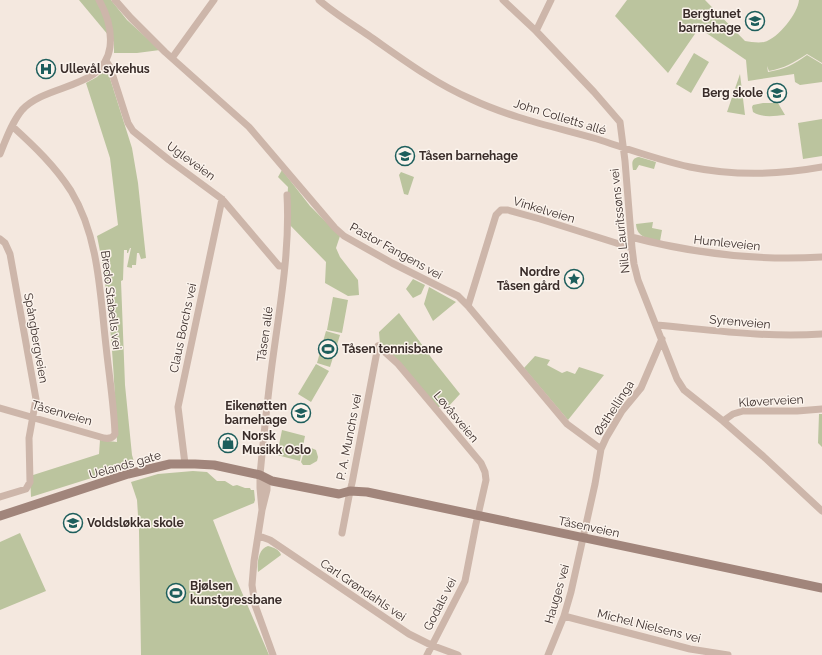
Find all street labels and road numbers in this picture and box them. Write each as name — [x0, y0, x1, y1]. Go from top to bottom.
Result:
street label: John Colletts allé — [512, 96, 608, 138]
street label: Ugleveien — [164, 139, 218, 183]
street label: Nils Lauritssøns vei — [608, 168, 632, 274]
street label: Vinkelveien — [511, 194, 577, 226]
street label: Pastor Fangens vei — [347, 220, 445, 282]
street label: Humleveien — [693, 233, 761, 253]
street label: Bredo Stabells vei — [98, 250, 124, 350]
street label: Claus Borchs vei — [167, 282, 199, 374]
street label: Spångbergveien — [21, 292, 51, 384]
street label: Tåsen allé — [254, 305, 276, 363]
street label: Syrenveien — [709, 312, 771, 332]
street label: Østhellinga — [591, 378, 637, 438]
street label: Løvåsveien — [431, 389, 481, 445]
street label: Kløverveien — [738, 392, 804, 410]
street label: P. A. Munchs vei — [334, 393, 364, 481]
street label: Tåsenveien — [30, 398, 94, 428]
street label: Uelands gate — [88, 448, 162, 482]
street label: Tåsenveien — [557, 514, 621, 540]
street label: Carl Grøndahls vei — [317, 556, 409, 624]
street label: Hauges vei — [542, 563, 572, 625]
street label: Godals vei — [421, 575, 459, 633]
street label: Michel Nielsens vei — [596, 606, 702, 646]

